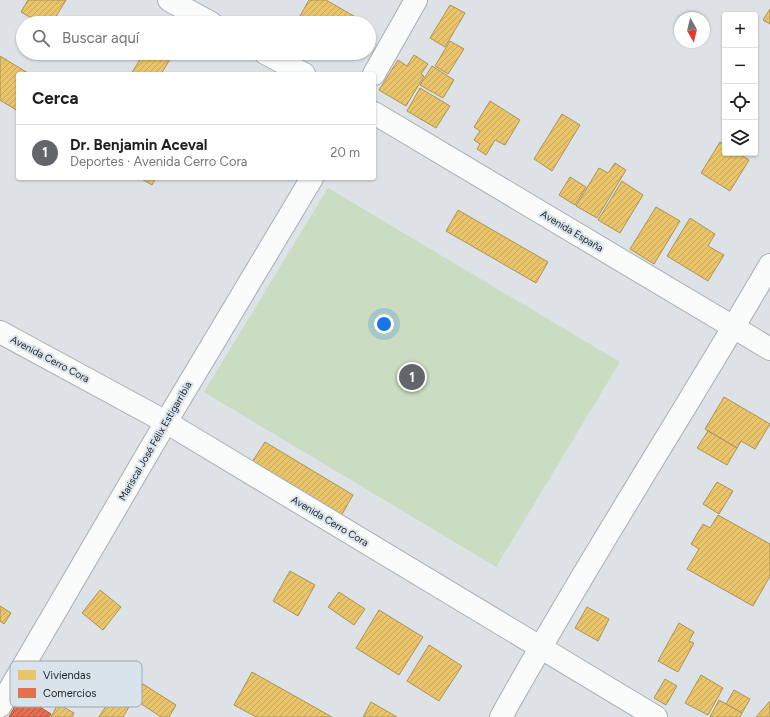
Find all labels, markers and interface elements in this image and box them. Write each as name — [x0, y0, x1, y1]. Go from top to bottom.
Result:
north arrow — [674, 12, 710, 48]
map controls — [722, 12, 758, 156]
button: + — [722, 12, 758, 48]
search box — [16, 16, 376, 60]
icon: search — [30, 27, 52, 49]
text: Buscar aquí — [62, 29, 139, 47]
button: − — [722, 48, 758, 84]
button: locate — [722, 84, 758, 120]
text: Cerca — [32, 88, 79, 108]
button: layers — [722, 120, 758, 156]
text: Dr. Benjamin Aceval — [70, 136, 207, 154]
text: 1 — [42, 145, 48, 160]
text: 20 m — [330, 145, 360, 160]
text: Deportes · Avenida Cerro Cora — [70, 154, 247, 169]
street label: Avenida España — [538, 207, 606, 255]
your location — [374, 314, 394, 334]
street label: Avenida Cerro Cora — [8, 333, 92, 385]
pin: 1 — [399, 362, 425, 392]
street label: Mariscal José Félix Estigarribia — [116, 379, 194, 503]
street label: Avenida Cerro Cora — [289, 493, 371, 549]
legend — [10, 661, 142, 707]
text: Viviendas — [43, 669, 91, 682]
text: Comercios — [43, 687, 96, 700]

